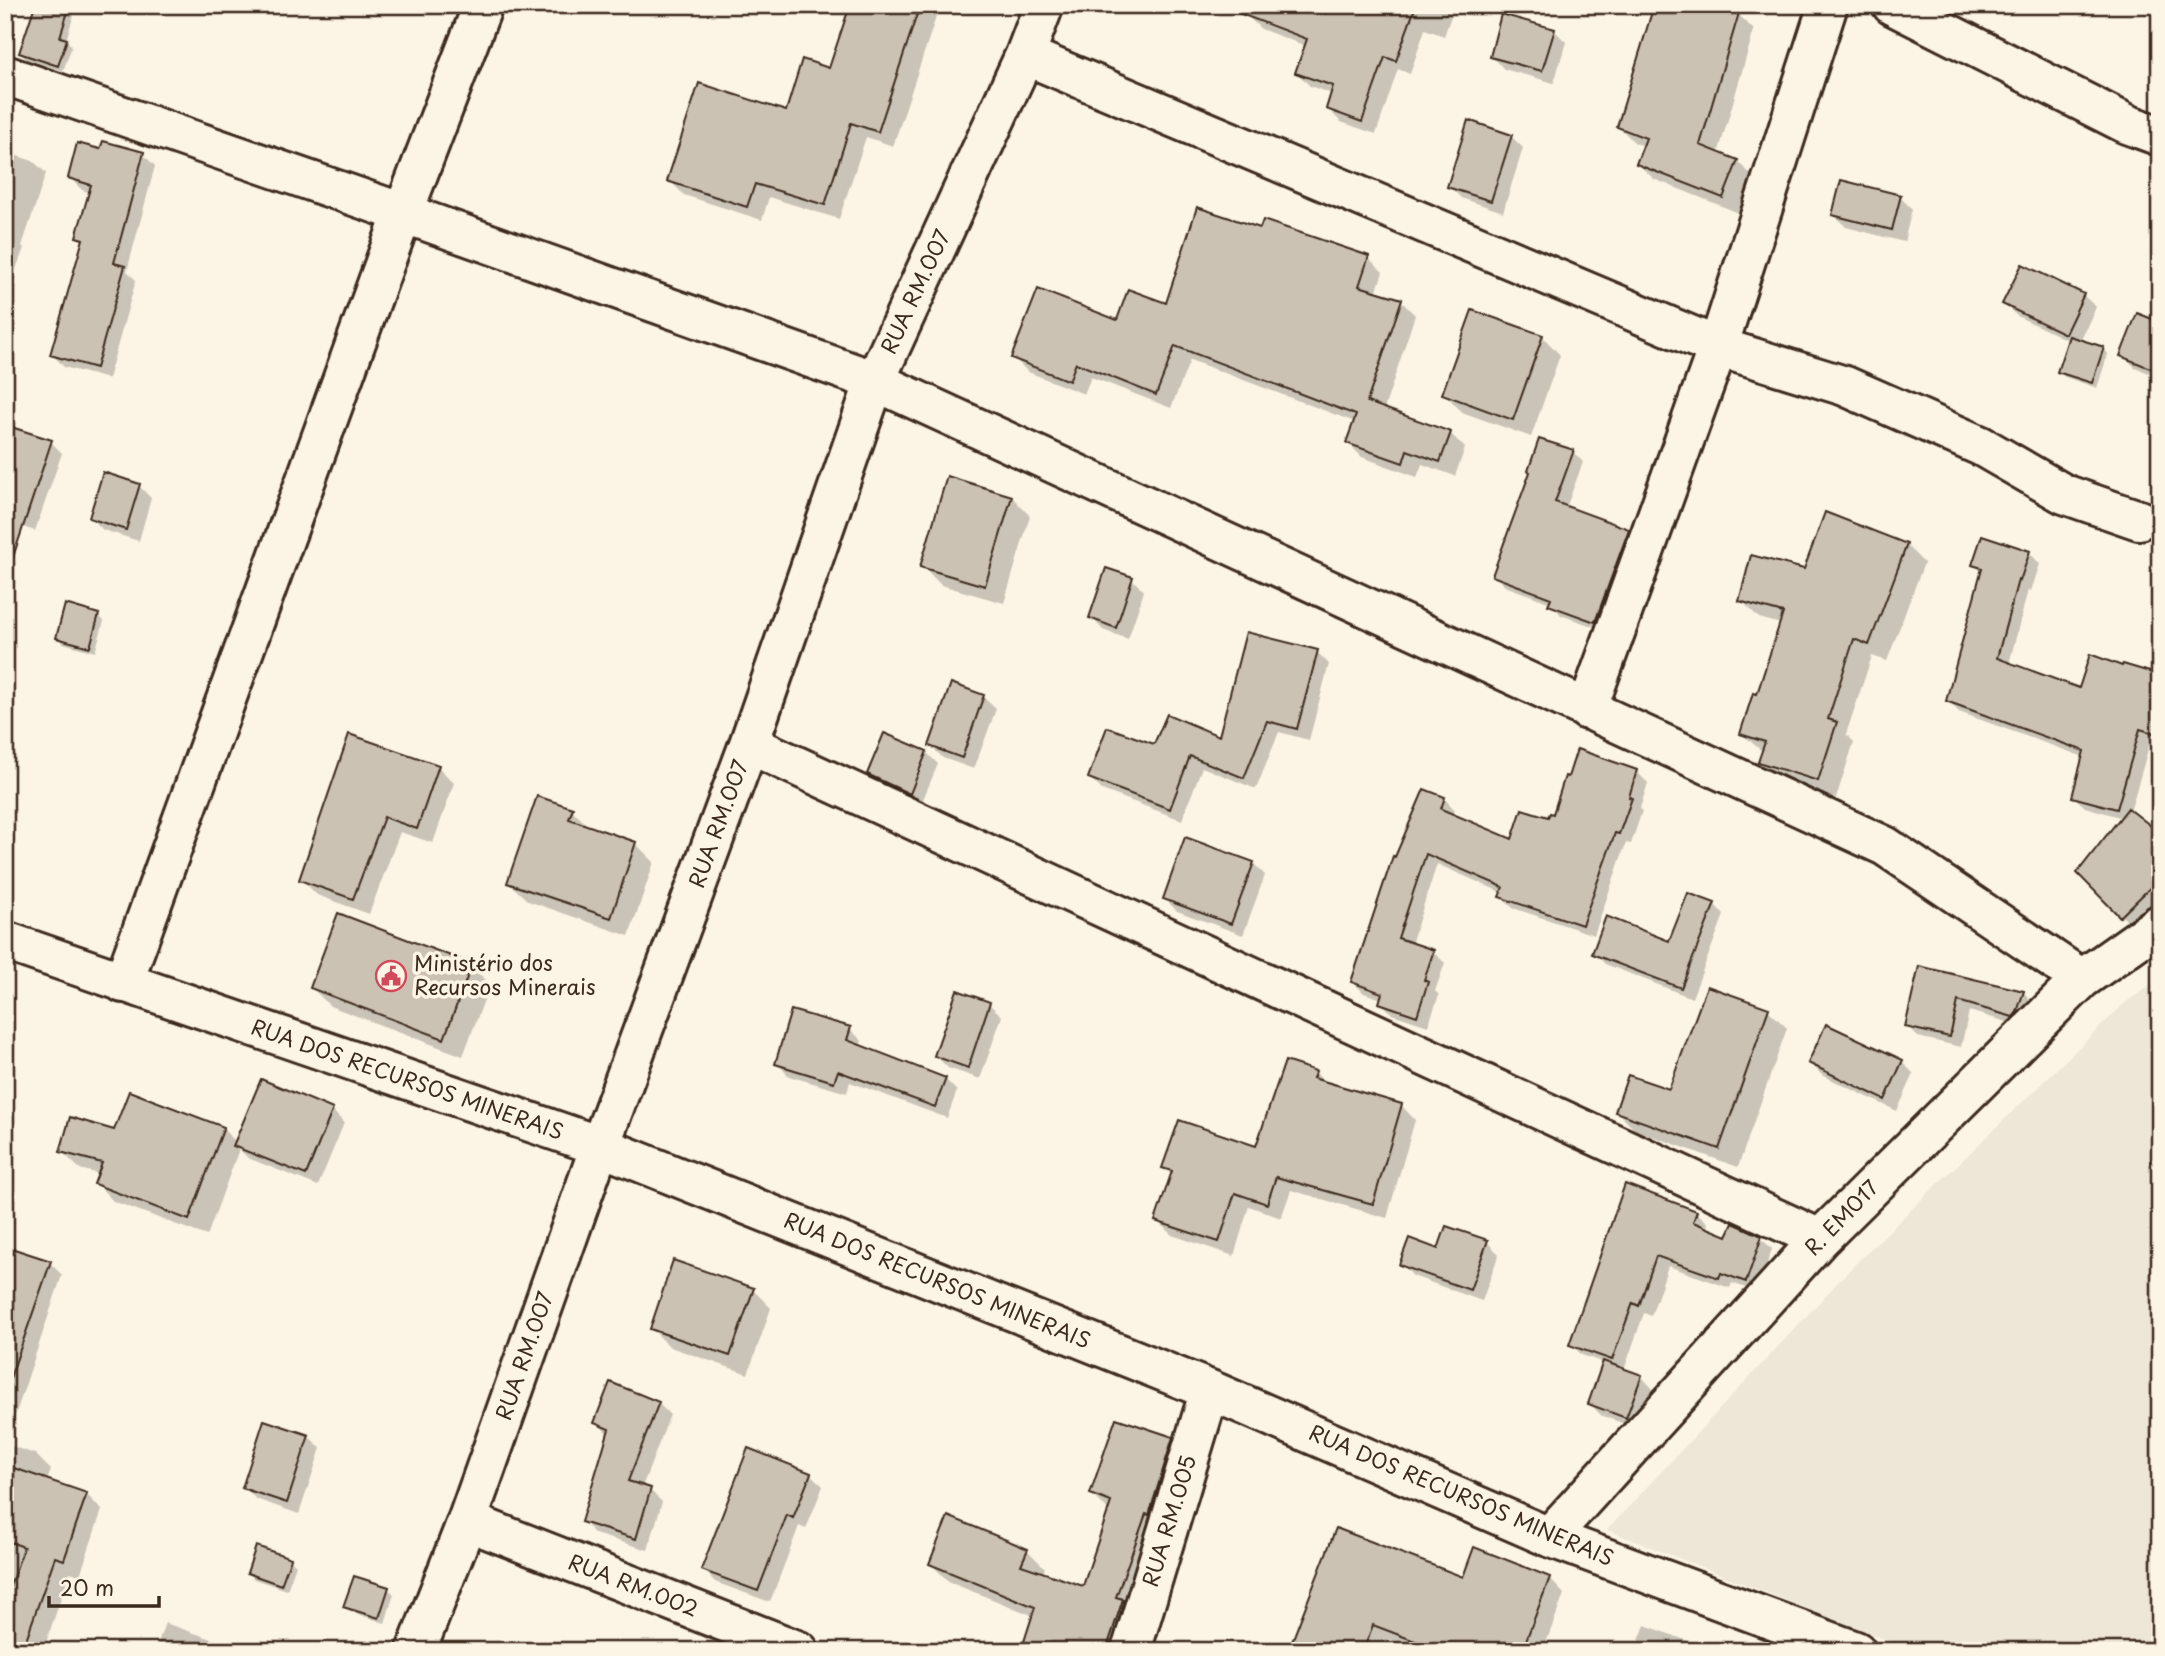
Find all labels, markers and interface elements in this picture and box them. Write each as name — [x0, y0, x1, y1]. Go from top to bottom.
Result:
street label: RUA RM.007 — [871, 224, 957, 359]
street label: RUA RM.007 — [679, 755, 755, 892]
place label: Ministério dos Recursos Minerais — [414, 946, 595, 1002]
public building icon: Ministério dos Recursos Minerais — [374, 959, 408, 993]
street label: RUA DOS RECURSOS MINERAIS — [247, 1010, 568, 1147]
street label: R. EM017 — [1796, 1171, 1885, 1262]
street label: RUA DOS RECURSOS MINERAIS — [780, 1203, 1096, 1355]
street label: RUA RM.007 — [486, 1287, 560, 1424]
street label: RUA DOS RECURSOS MINERAIS — [1304, 1415, 1619, 1573]
street label: RUA RM.005 — [1133, 1451, 1203, 1590]
street label: RUA RM.002 — [564, 1545, 703, 1624]
scale bar — [49, 1565, 159, 1609]
text: 20 m — [60, 1571, 114, 1603]

